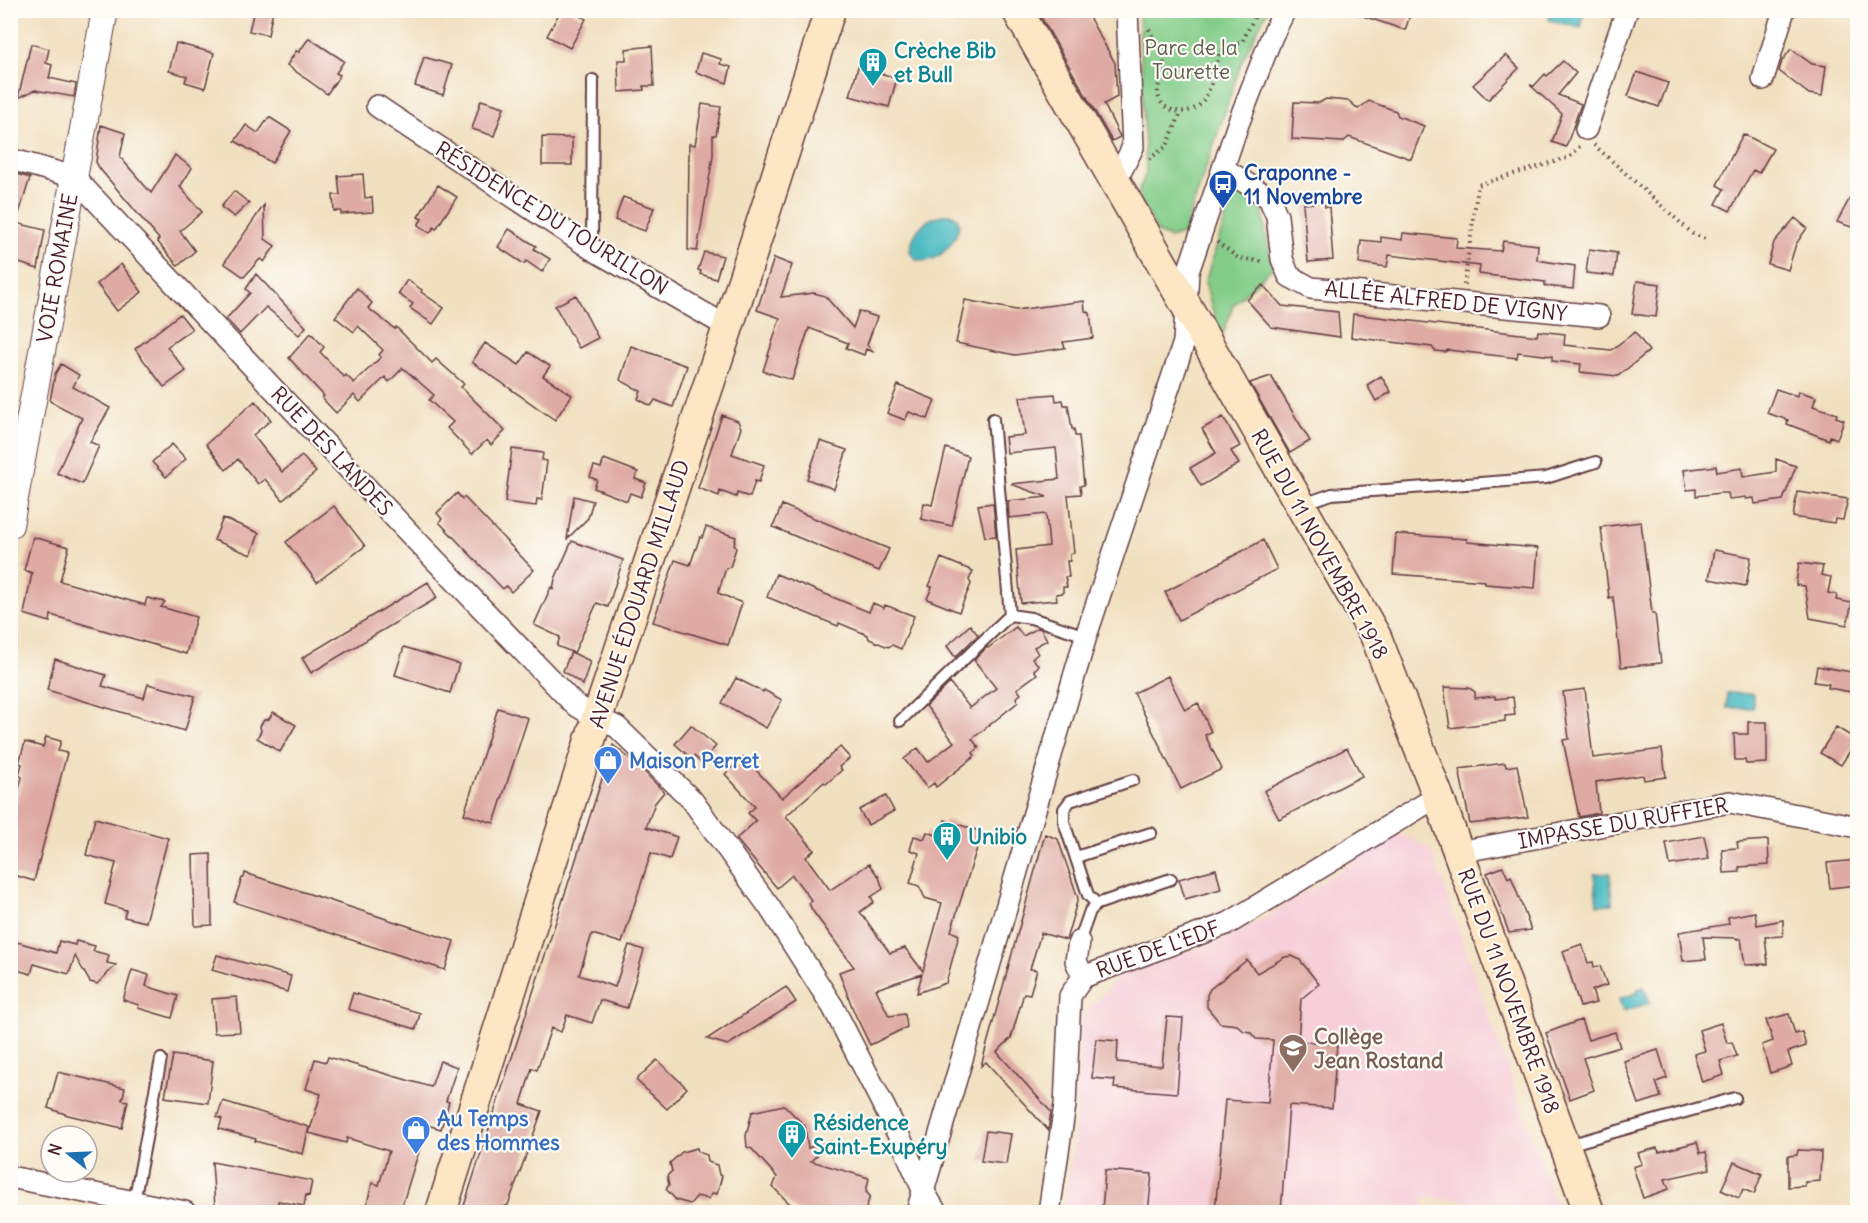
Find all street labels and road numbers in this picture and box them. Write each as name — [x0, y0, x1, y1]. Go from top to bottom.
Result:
street label: RÉSIDENCE DU TOURILLON — [431, 135, 673, 301]
street label: VOIE ROMAINE — [31, 191, 83, 345]
street label: ALLÉE ALFRED DE VIGNY — [1323, 275, 1569, 327]
street label: RUE DES LANDES — [265, 381, 399, 521]
street label: RUE DU 11 NOVEMBRE 1918 — [1245, 424, 1395, 664]
street label: AVENUE ÉDOUARD MILLAUD — [583, 456, 695, 732]
street label: IMPASSE DU RUFFIER — [1516, 791, 1730, 855]
street label: RUE DU 11 NOVEMBRE 1918 — [1452, 864, 1566, 1118]
street label: RUE DE L'EDF — [1092, 914, 1224, 984]

